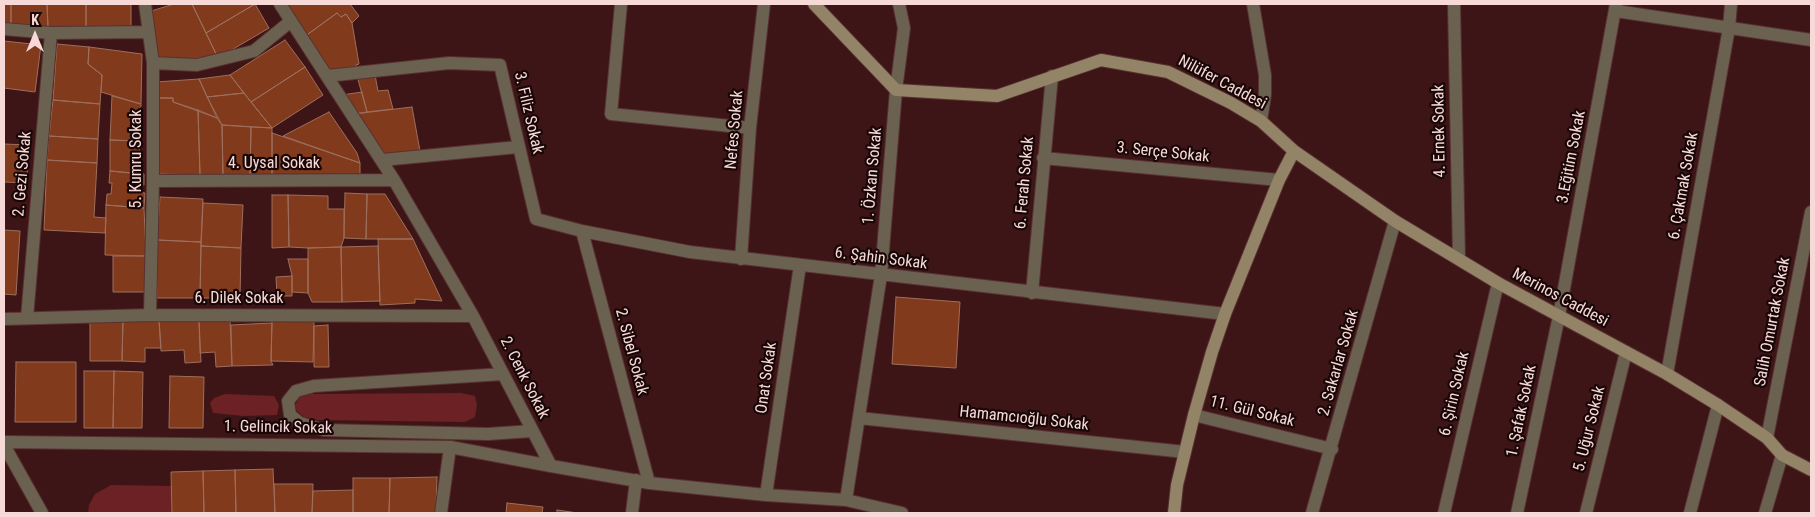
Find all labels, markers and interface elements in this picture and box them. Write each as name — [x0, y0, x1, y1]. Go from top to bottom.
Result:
north arrow — [10, 10, 60, 60]
text: K — [31, 12, 39, 28]
street label: Nilüfer Caddesi — [1175, 52, 1269, 114]
street label: 3. Filiz Sokak — [509, 70, 547, 156]
street label: 4. Ernek Sokak — [1430, 84, 1450, 178]
street label: Nefes Sokak — [722, 90, 748, 170]
street label: 3.Eğitim Sokak — [1554, 109, 1590, 205]
street label: 5. Kumru Sokak — [127, 110, 147, 208]
street label: 1. Özkan Sokak — [859, 127, 887, 225]
street label: 2. Gezi Sokak — [10, 131, 36, 217]
street label: 6. Çakmak Sokak — [1665, 131, 1703, 241]
street label: 6. Ferah Sokak — [1011, 136, 1039, 230]
street label: 3. Serçe Sokak — [1116, 139, 1210, 167]
street label: 4. Uysal Sokak — [228, 154, 320, 174]
street label: 6. Şahin Sokak — [834, 244, 928, 274]
street label: Salih Omurtak Sokak — [1751, 256, 1795, 388]
street label: Merinos Caddesi — [1509, 265, 1611, 331]
street label: 6. Dilek Sokak — [194, 289, 284, 309]
street label: 2. Sibel Sokak — [610, 307, 652, 397]
street label: 2. Sakarlar Sokak — [1315, 308, 1363, 418]
street label: 2. Cenk Sokak — [495, 334, 553, 422]
street label: Onat Sokak — [752, 341, 782, 415]
street label: 6. Şirin Sokak — [1436, 350, 1474, 438]
street label: 1. Şafak Sokak — [1503, 363, 1541, 459]
street label: 5. Uğur Sokak — [1570, 384, 1610, 474]
street label: 11. Gül Sokak — [1208, 392, 1296, 432]
street label: Hamamcıoğlu Sokak — [958, 403, 1090, 435]
street label: 1. Gelincik Sokak — [224, 417, 332, 439]

